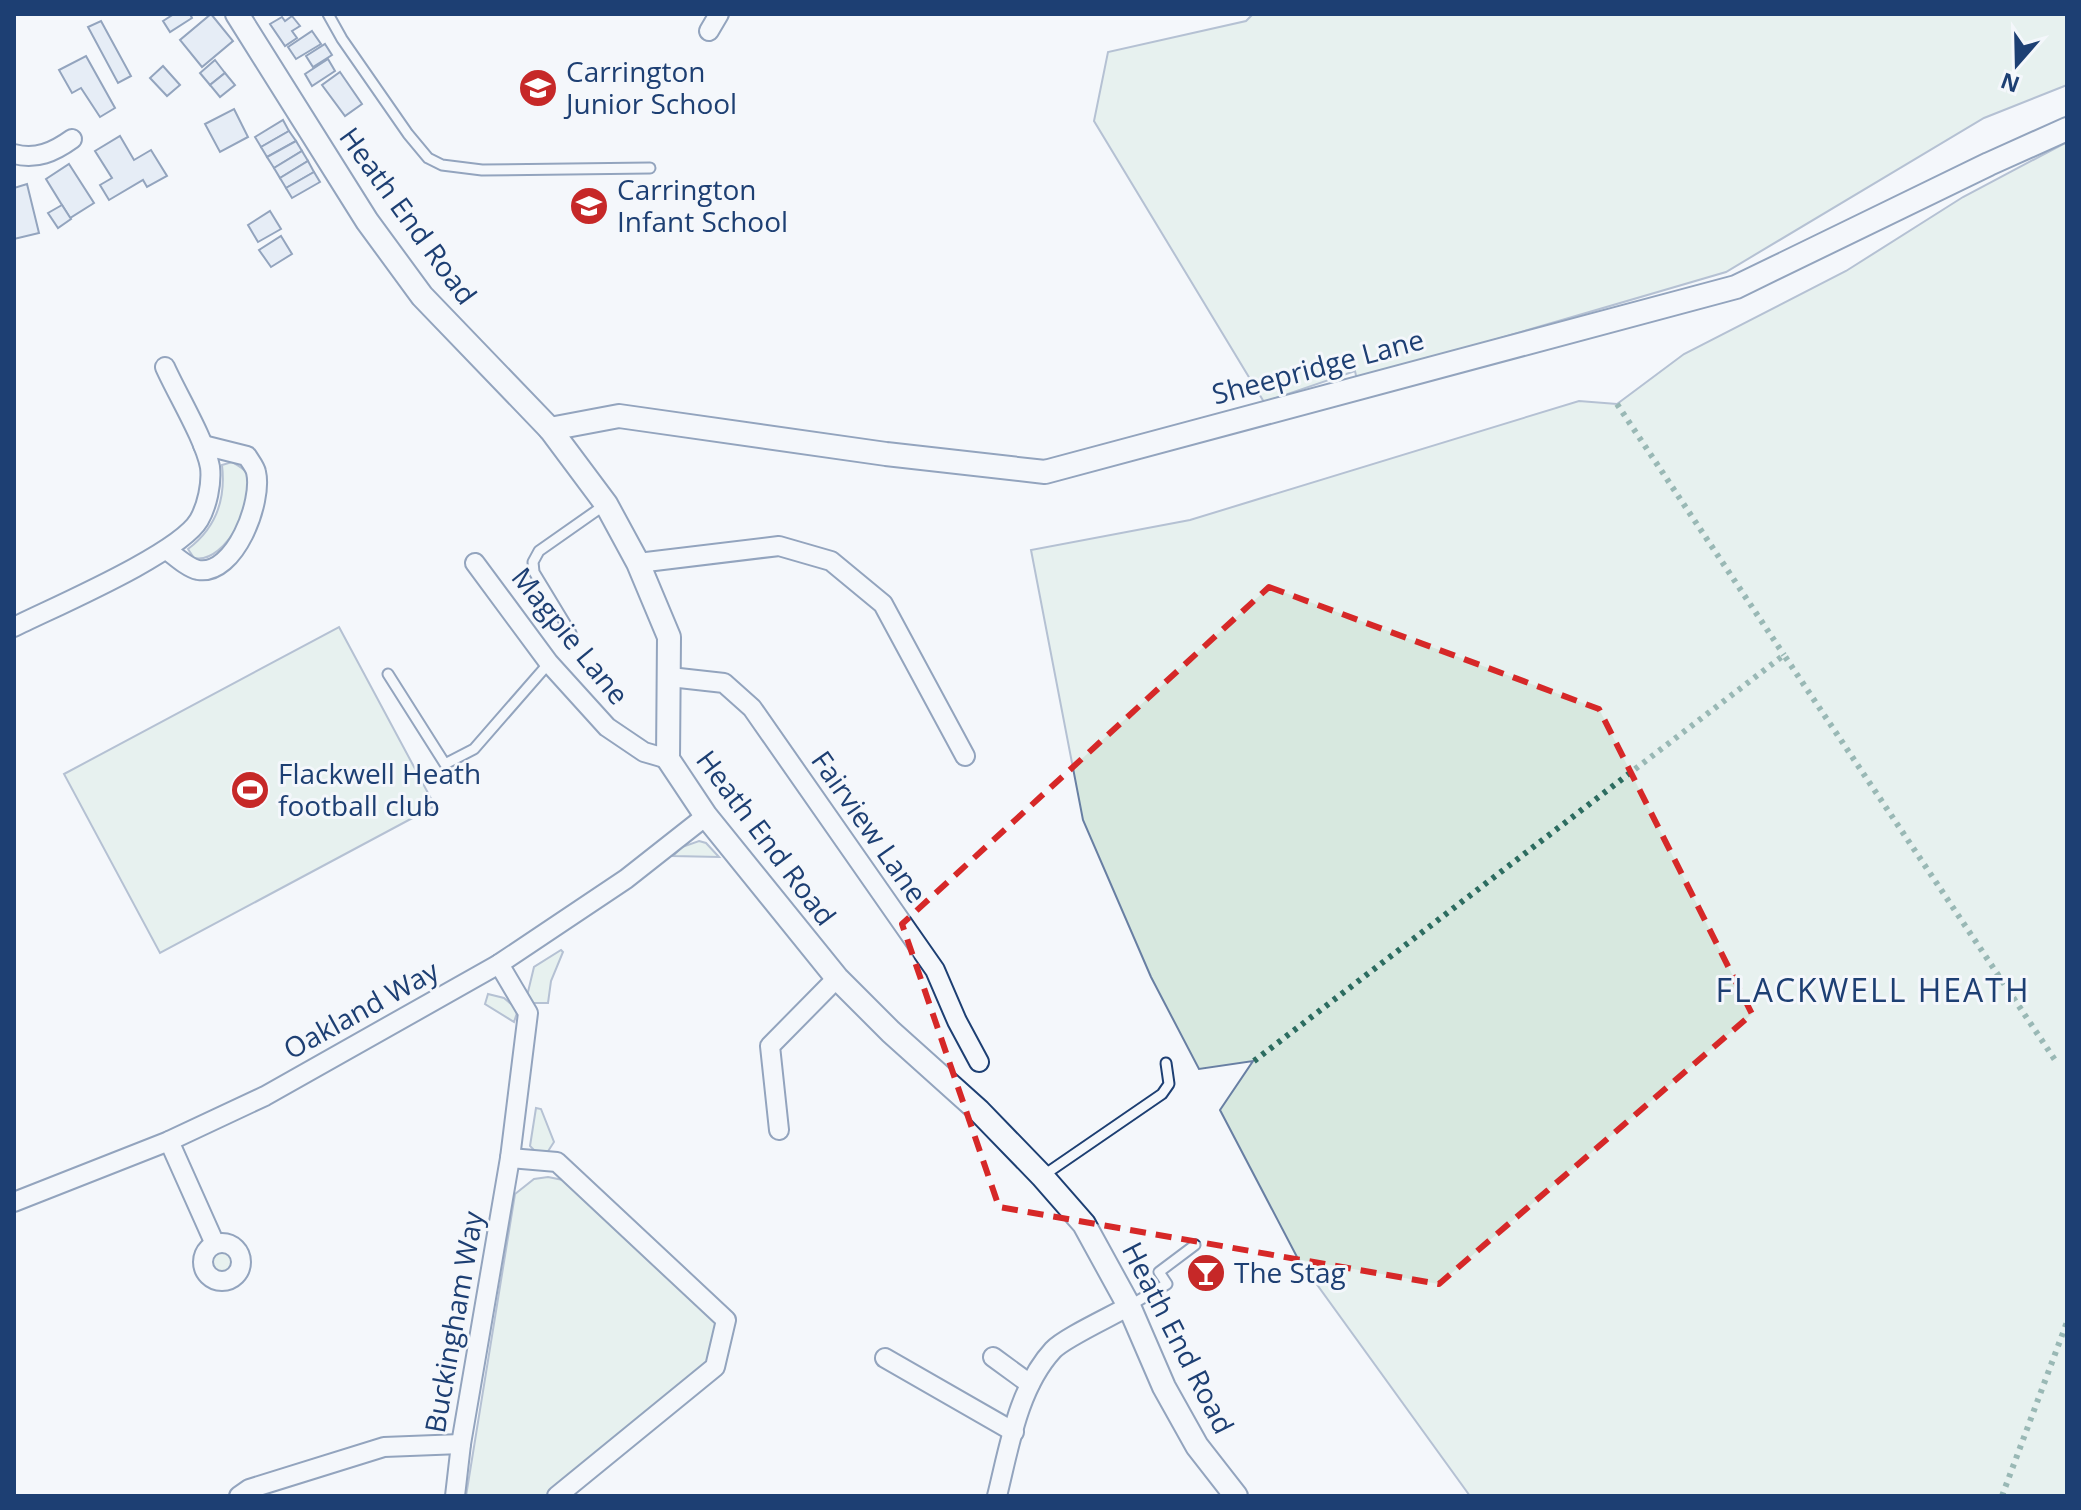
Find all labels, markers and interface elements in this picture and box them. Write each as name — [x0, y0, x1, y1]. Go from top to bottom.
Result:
north arrow — [1977, 24, 2057, 104]
place label: Carrington Junior School — [563, 52, 737, 122]
school or university icon: Carrington Junior School — [517, 67, 559, 109]
text: N — [1996, 67, 2023, 101]
street label: Heath End Road — [332, 119, 486, 312]
place label: Carrington Infant School — [617, 170, 788, 240]
school or university icon: Carrington Infant School — [568, 185, 610, 227]
street label: Sheepridge Lane — [1208, 319, 1428, 413]
street label: Magpie Lane — [504, 559, 638, 712]
street label: Heath End Road — [688, 742, 845, 933]
street label: Fairview Lane — [803, 743, 936, 910]
place label: Flackwell Heath football club — [278, 754, 481, 824]
sports icon: Flackwell Heath football club — [229, 769, 271, 811]
street label: Oakland Way — [276, 950, 446, 1067]
district label: FLACKWELL HEATH — [1715, 968, 2031, 1011]
street label: Buckingham Way — [415, 1207, 491, 1436]
street label: Heath End Road — [1114, 1235, 1244, 1440]
bar icon: The Stag — [1185, 1252, 1227, 1294]
place label: The Stag — [1234, 1253, 1346, 1291]

